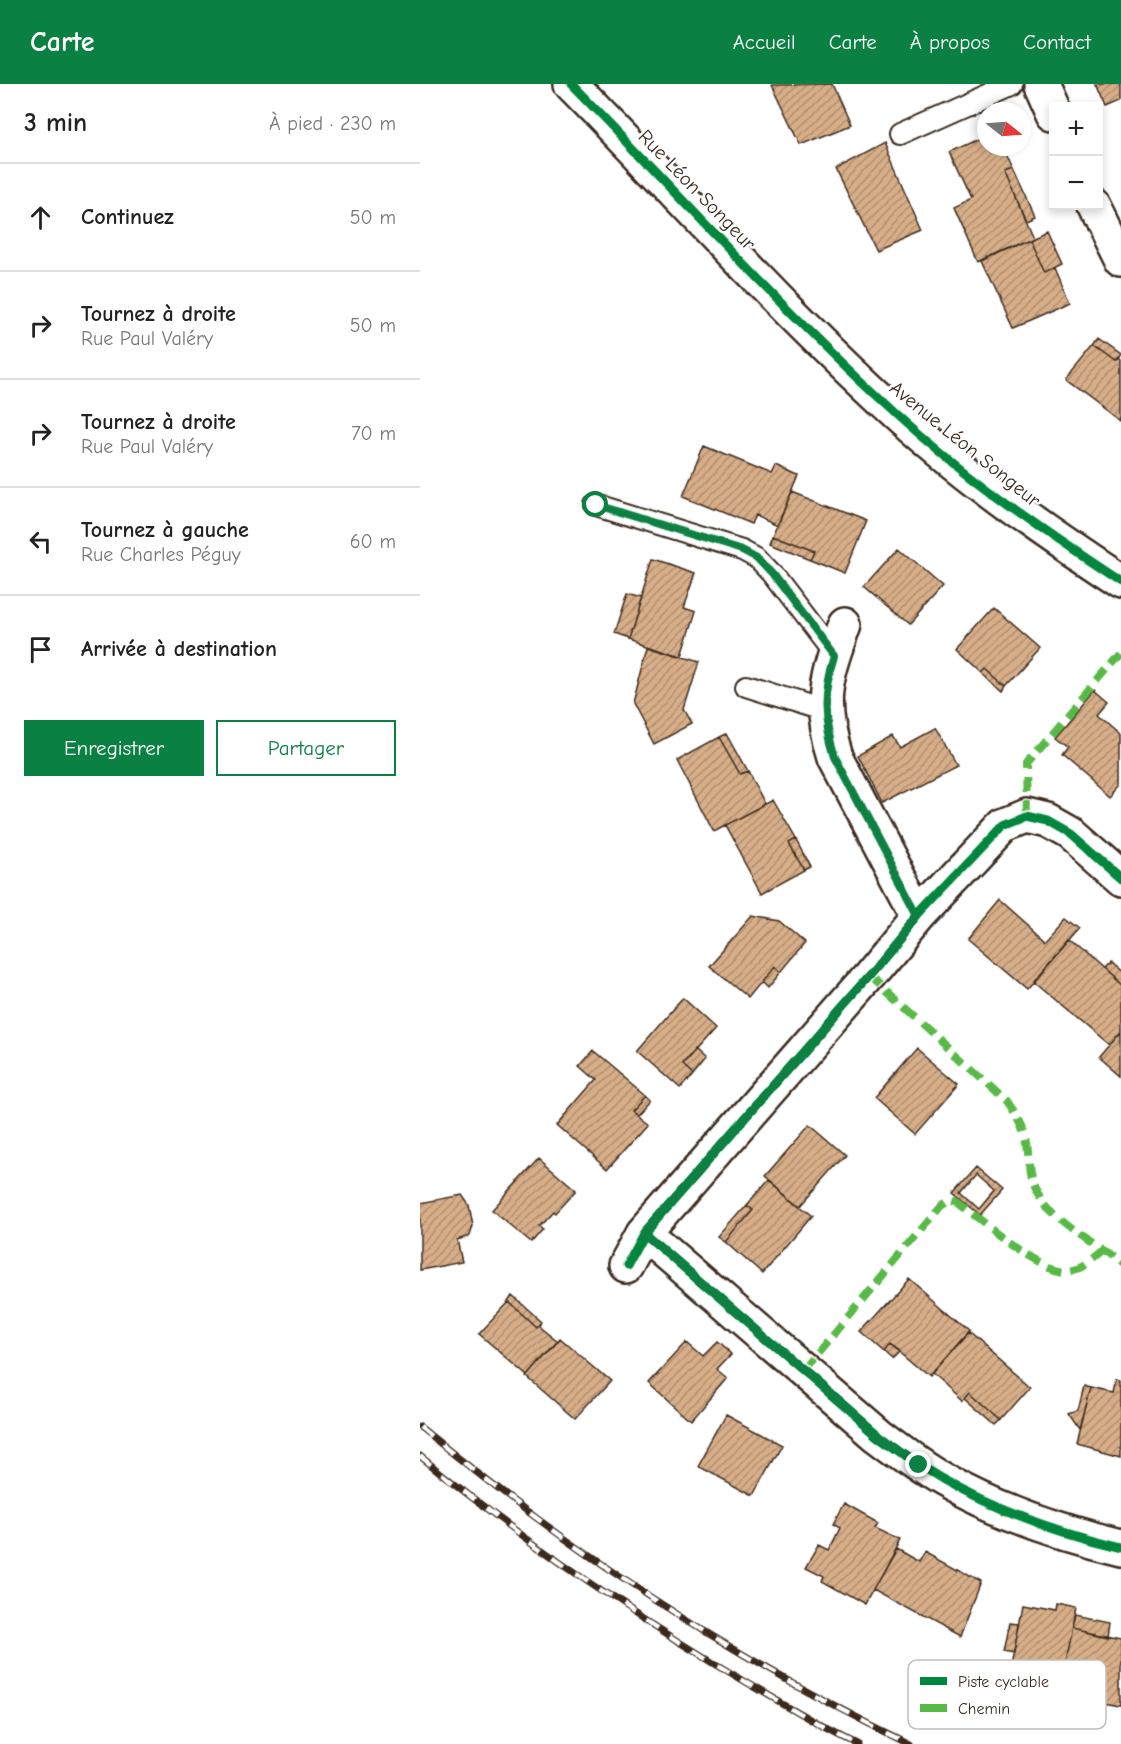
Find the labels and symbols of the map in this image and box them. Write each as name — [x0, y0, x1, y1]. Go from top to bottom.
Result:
north arrow — [977, 102, 1031, 156]
street label: Rue Léon Songeur — [634, 125, 760, 255]
street label: Avenue Léon Songeur — [885, 376, 1045, 512]
route start — [582, 491, 608, 517]
route end — [905, 1451, 931, 1477]
legend — [908, 1660, 1106, 1729]
text: Piste cyclable — [958, 1673, 1049, 1691]
text: Chemin — [958, 1700, 1010, 1718]

